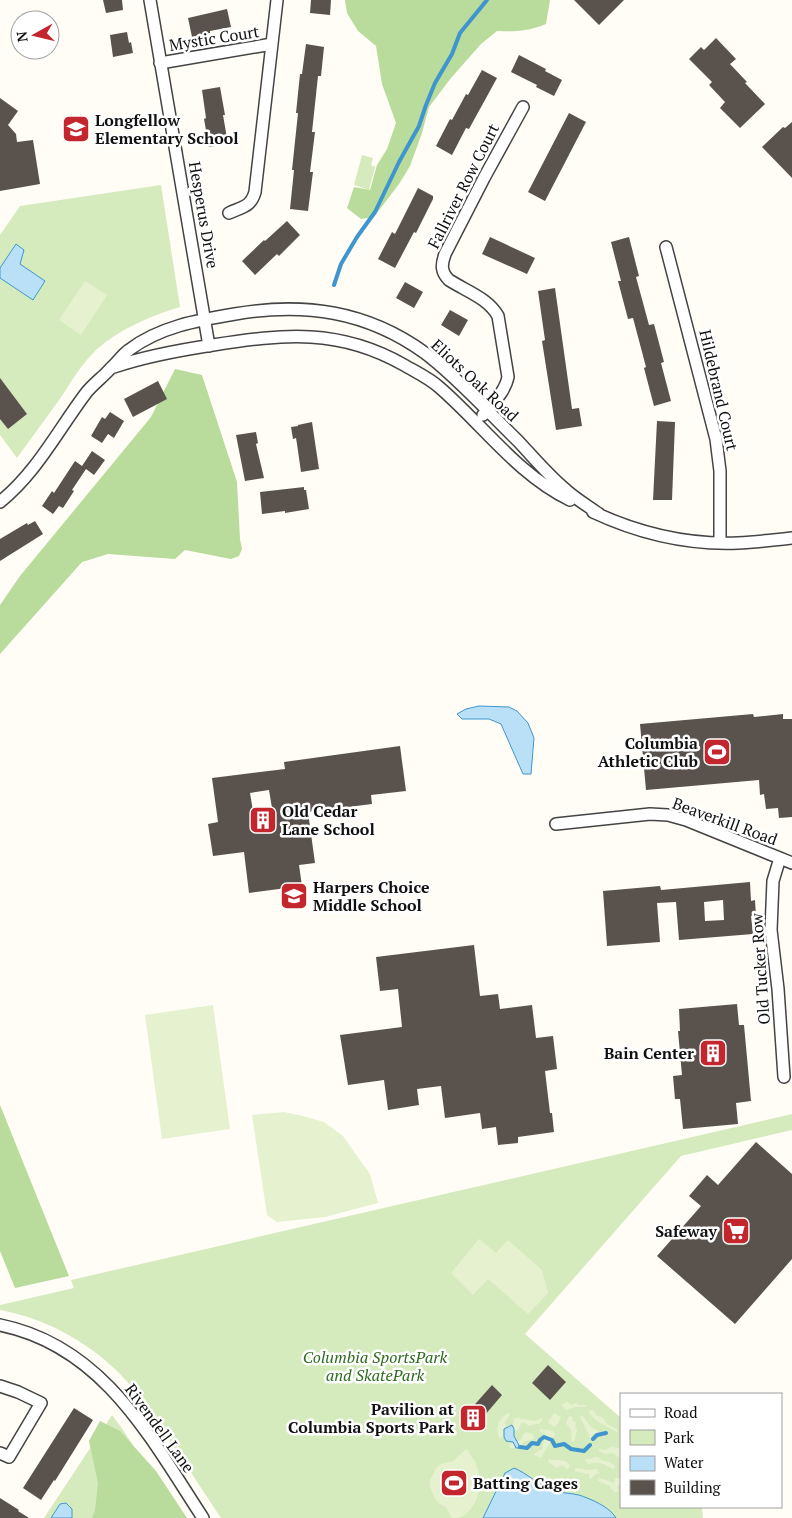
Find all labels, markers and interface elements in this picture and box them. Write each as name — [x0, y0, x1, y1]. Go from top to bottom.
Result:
north arrow — [10, 10, 60, 60]
street label: Mystic Court — [167, 20, 261, 56]
text: N — [11, 30, 32, 43]
place label: Longfellow Elementary School — [95, 109, 239, 149]
school or university icon: Longfellow Elementary School — [61, 114, 91, 144]
street label: Fallriver Row Court — [422, 120, 504, 252]
street label: Hesperus Drive — [184, 160, 224, 270]
street label: Hildebrand Court — [694, 327, 744, 453]
street label: Eliots Oak Road — [426, 334, 524, 426]
place label: Columbia Athletic Club — [598, 732, 698, 772]
sports icon: Columbia Athletic Club — [702, 737, 732, 767]
street label: Beaverkill Road — [669, 792, 781, 850]
place label: Old Cedar Lane School — [282, 800, 375, 840]
building icon: Old Cedar Lane School — [248, 805, 278, 835]
place label: Harpers Choice Middle School — [313, 876, 430, 916]
school or university icon: Harpers Choice Middle School — [279, 881, 309, 911]
street label: Old Tucker Row — [745, 912, 775, 1026]
building icon: Bain Center — [698, 1038, 728, 1068]
place label: Bain Center — [604, 1042, 694, 1064]
supermarket icon: Safeway — [721, 1216, 751, 1246]
place label: Safeway — [655, 1220, 718, 1242]
park label: Columbia SportsPark and SkatePark — [303, 1346, 447, 1386]
street label: Rivendell Lane — [120, 1379, 200, 1477]
legend — [620, 1393, 782, 1508]
place label: Pavilion at Columbia Sports Park — [288, 1398, 455, 1438]
text: Road — [664, 1402, 697, 1422]
building icon: Pavilion at Columbia Sports Park — [458, 1403, 488, 1433]
text: Park — [664, 1427, 694, 1447]
text: Water — [664, 1452, 704, 1472]
sports icon: Batting Cages — [439, 1468, 469, 1498]
place label: Batting Cages — [473, 1472, 578, 1494]
text: Building — [664, 1477, 722, 1497]

